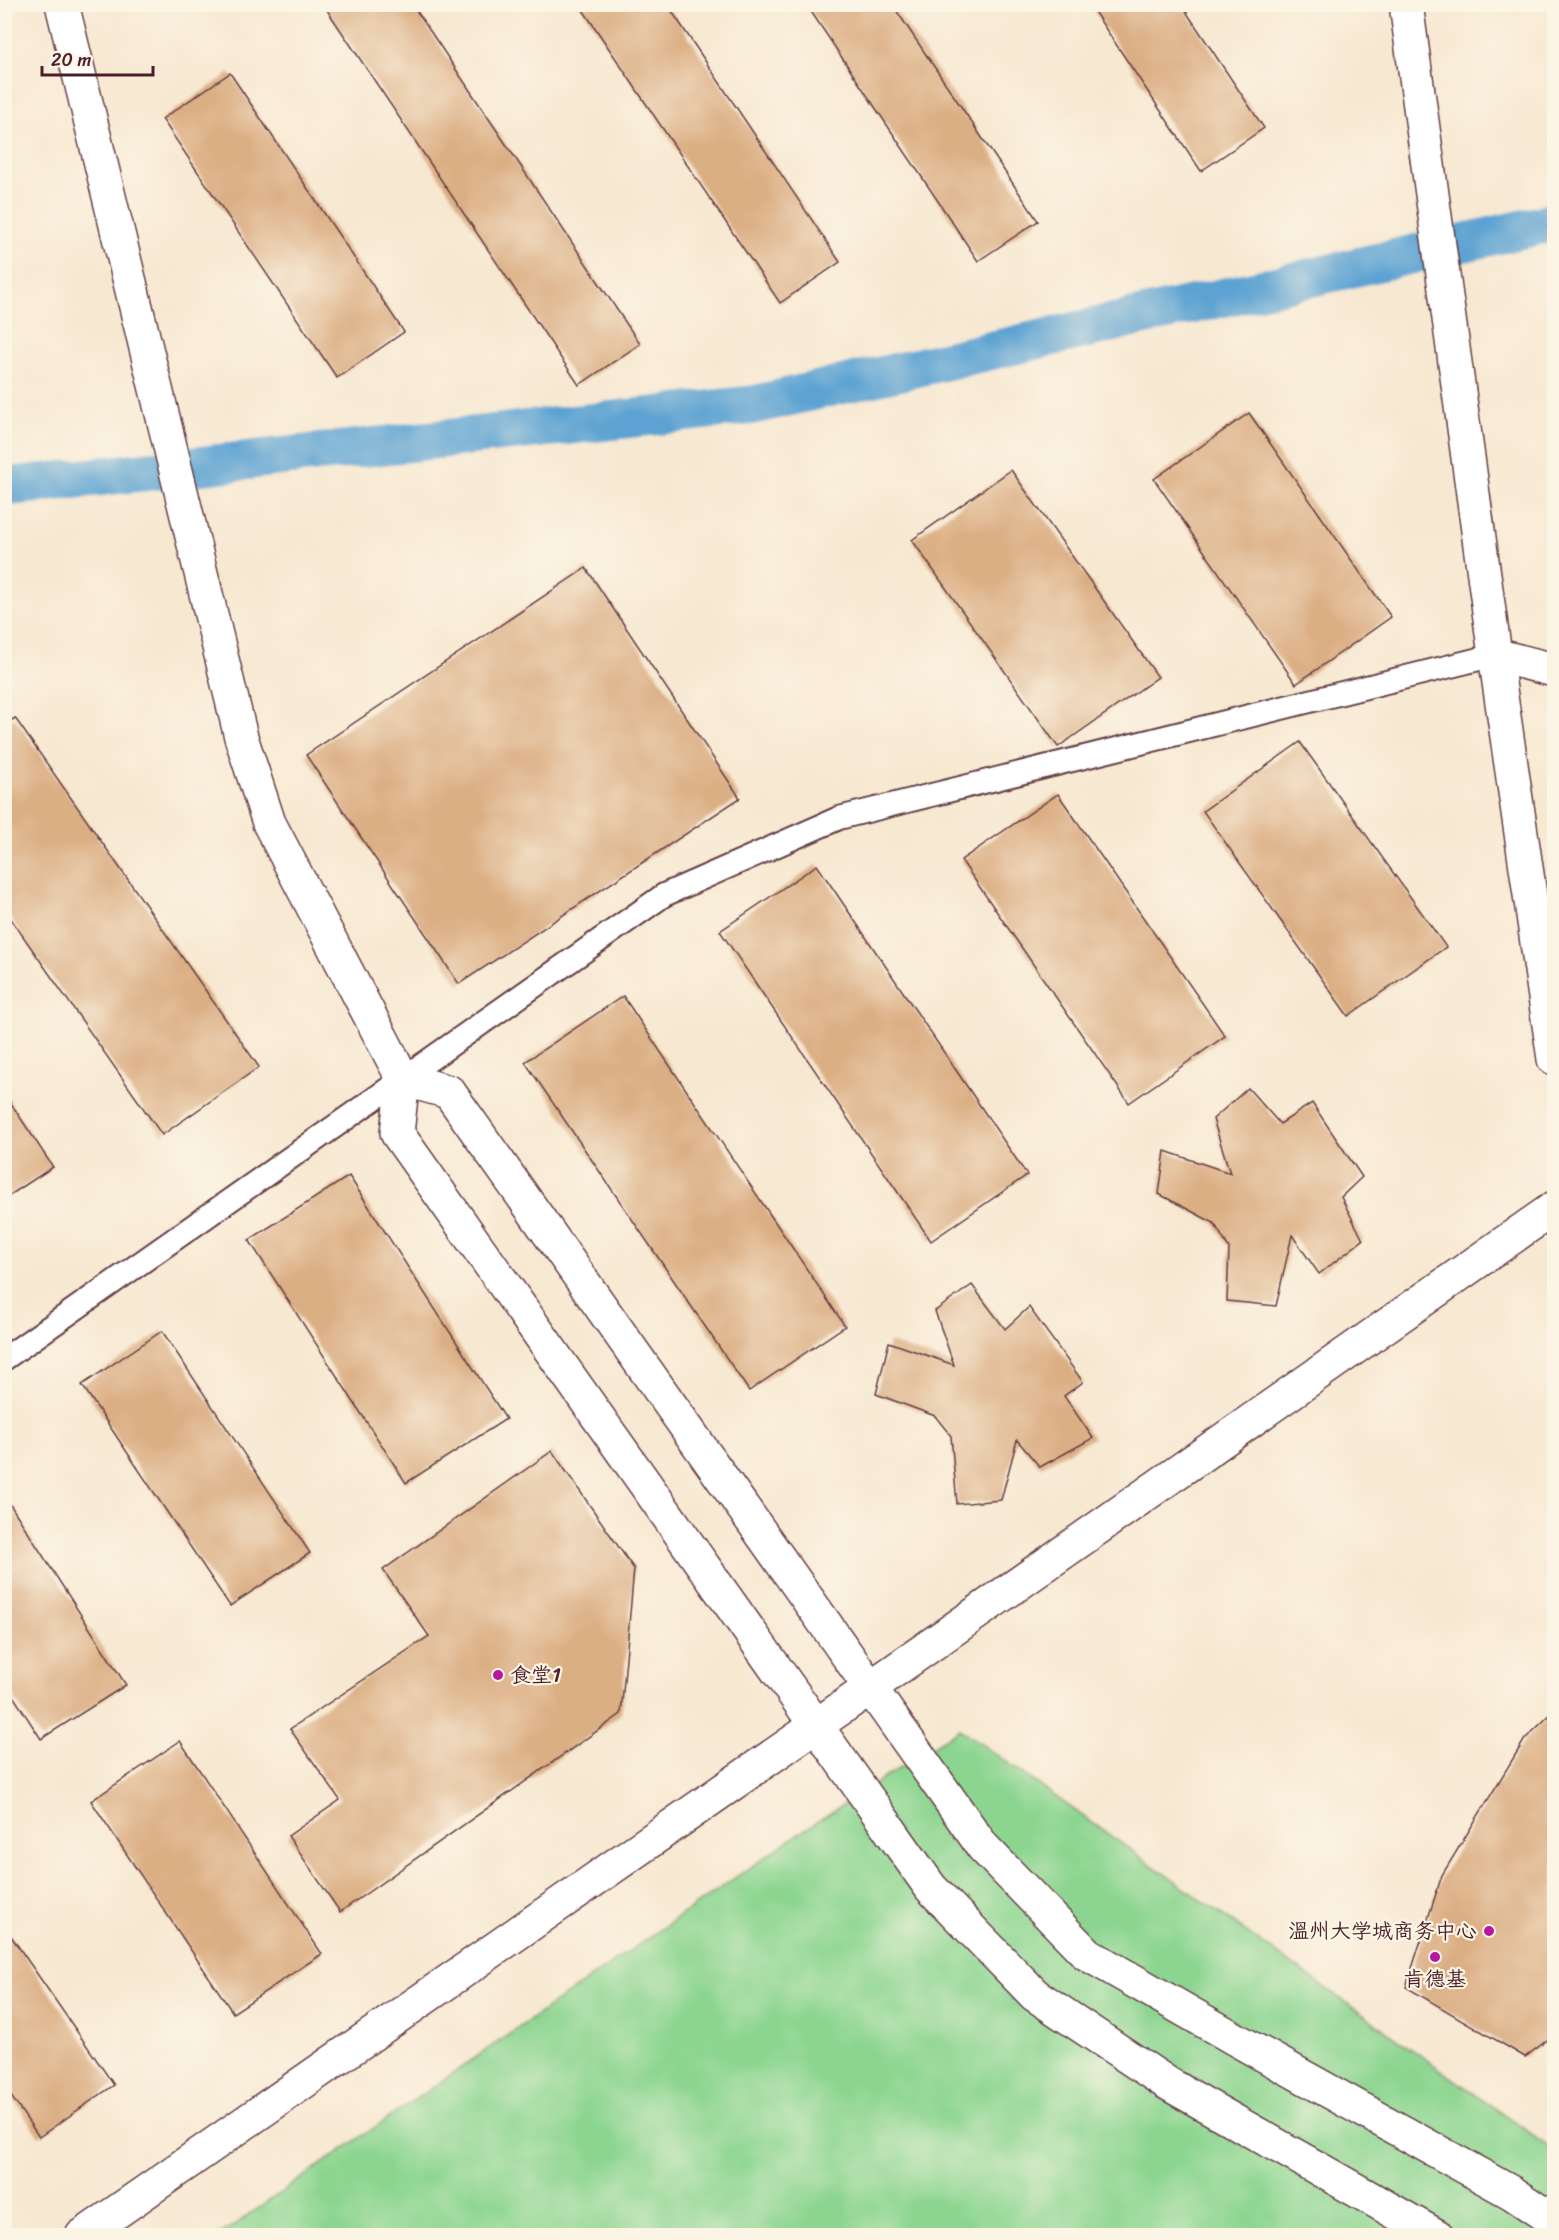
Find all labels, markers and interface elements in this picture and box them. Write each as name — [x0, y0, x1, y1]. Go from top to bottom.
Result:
scale bar — [42, 39, 153, 77]
text: 20 m — [51, 44, 91, 76]
place label: 食堂1 — [510, 1656, 561, 1694]
marker: 食堂1 — [491, 1668, 505, 1682]
place label: 温州大学城商务中心 — [1288, 1912, 1477, 1950]
marker: 温州大学城商务中心 — [1482, 1924, 1496, 1938]
marker: 肯德基 — [1428, 1950, 1442, 1964]
place label: 肯德基 — [1404, 1960, 1467, 1998]

